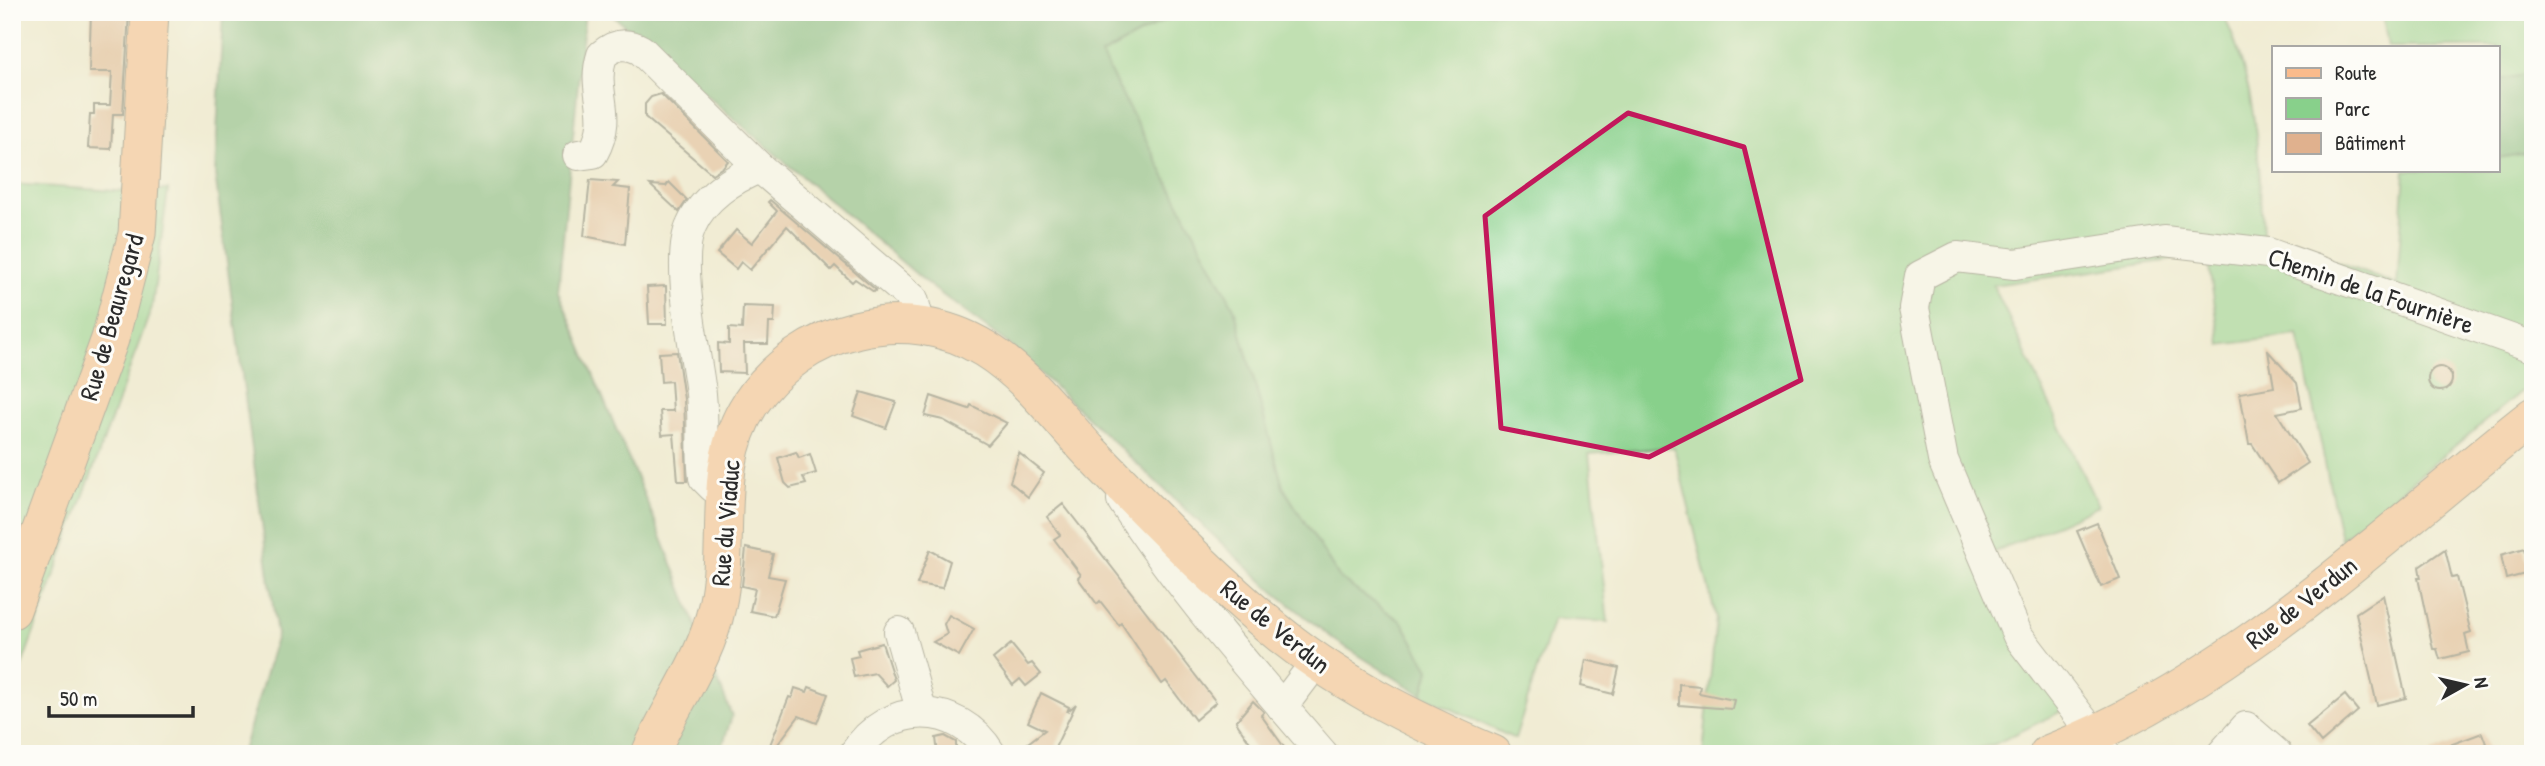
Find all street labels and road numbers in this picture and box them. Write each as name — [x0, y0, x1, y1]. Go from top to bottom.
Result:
street label: Rue de Beauregard — [71, 230, 151, 404]
street label: Chemin de la Fournière — [2264, 238, 2478, 342]
street label: Rue du Viaduc — [702, 459, 748, 587]
street label: Rue de Verdun — [2238, 547, 2364, 657]
street label: Rue de Verdun — [1214, 571, 1338, 681]

